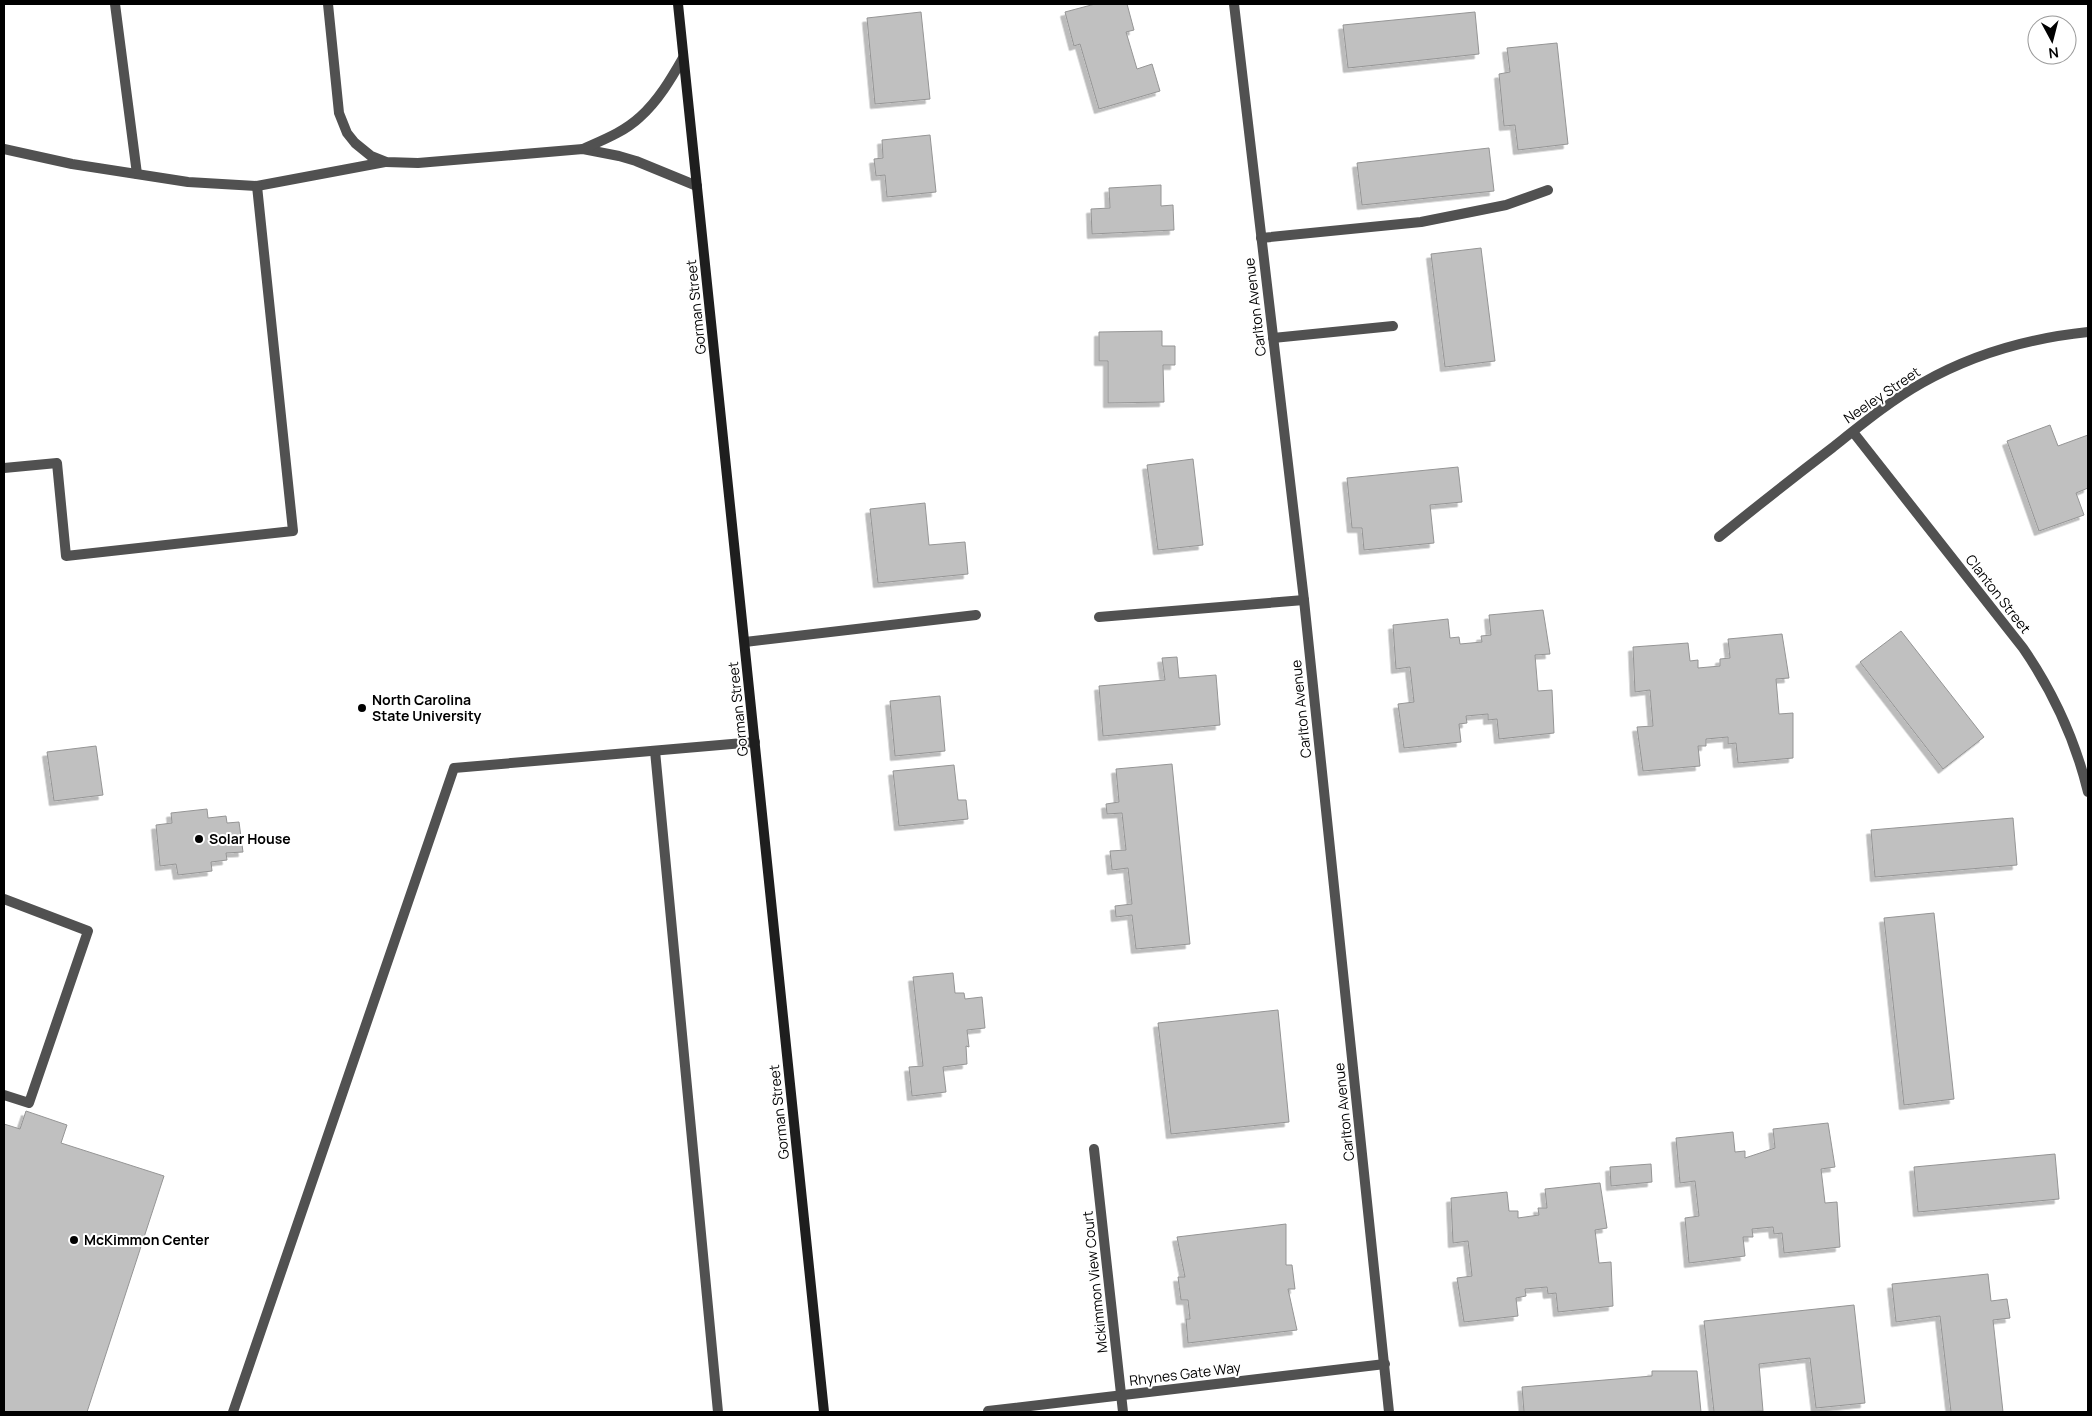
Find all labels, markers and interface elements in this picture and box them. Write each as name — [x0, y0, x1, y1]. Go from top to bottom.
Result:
north arrow — [2027, 15, 2077, 65]
text: N — [2047, 43, 2060, 63]
street label: Carlton Avenue — [1239, 257, 1270, 357]
street label: Gorman Street — [681, 258, 710, 355]
street label: Neeley Street — [1840, 362, 1924, 427]
street label: Clanton Street — [1962, 550, 2035, 637]
street label: Carlton Avenue — [1286, 659, 1315, 759]
street label: Gorman Street — [723, 660, 752, 757]
place label: North Carolina State University — [372, 690, 482, 725]
marker: North Carolina State University — [356, 702, 368, 714]
place label: Solar House — [209, 829, 291, 848]
marker: Solar House — [193, 833, 205, 845]
street label: Carlton Avenue — [1329, 1062, 1358, 1162]
street label: Gorman Street — [764, 1063, 793, 1160]
street label: Mckimmon View Court — [1078, 1210, 1111, 1354]
place label: McKimmon Center — [84, 1230, 210, 1249]
marker: McKimmon Center — [68, 1234, 80, 1246]
street label: Rhynes Gate Way — [1128, 1357, 1242, 1390]

